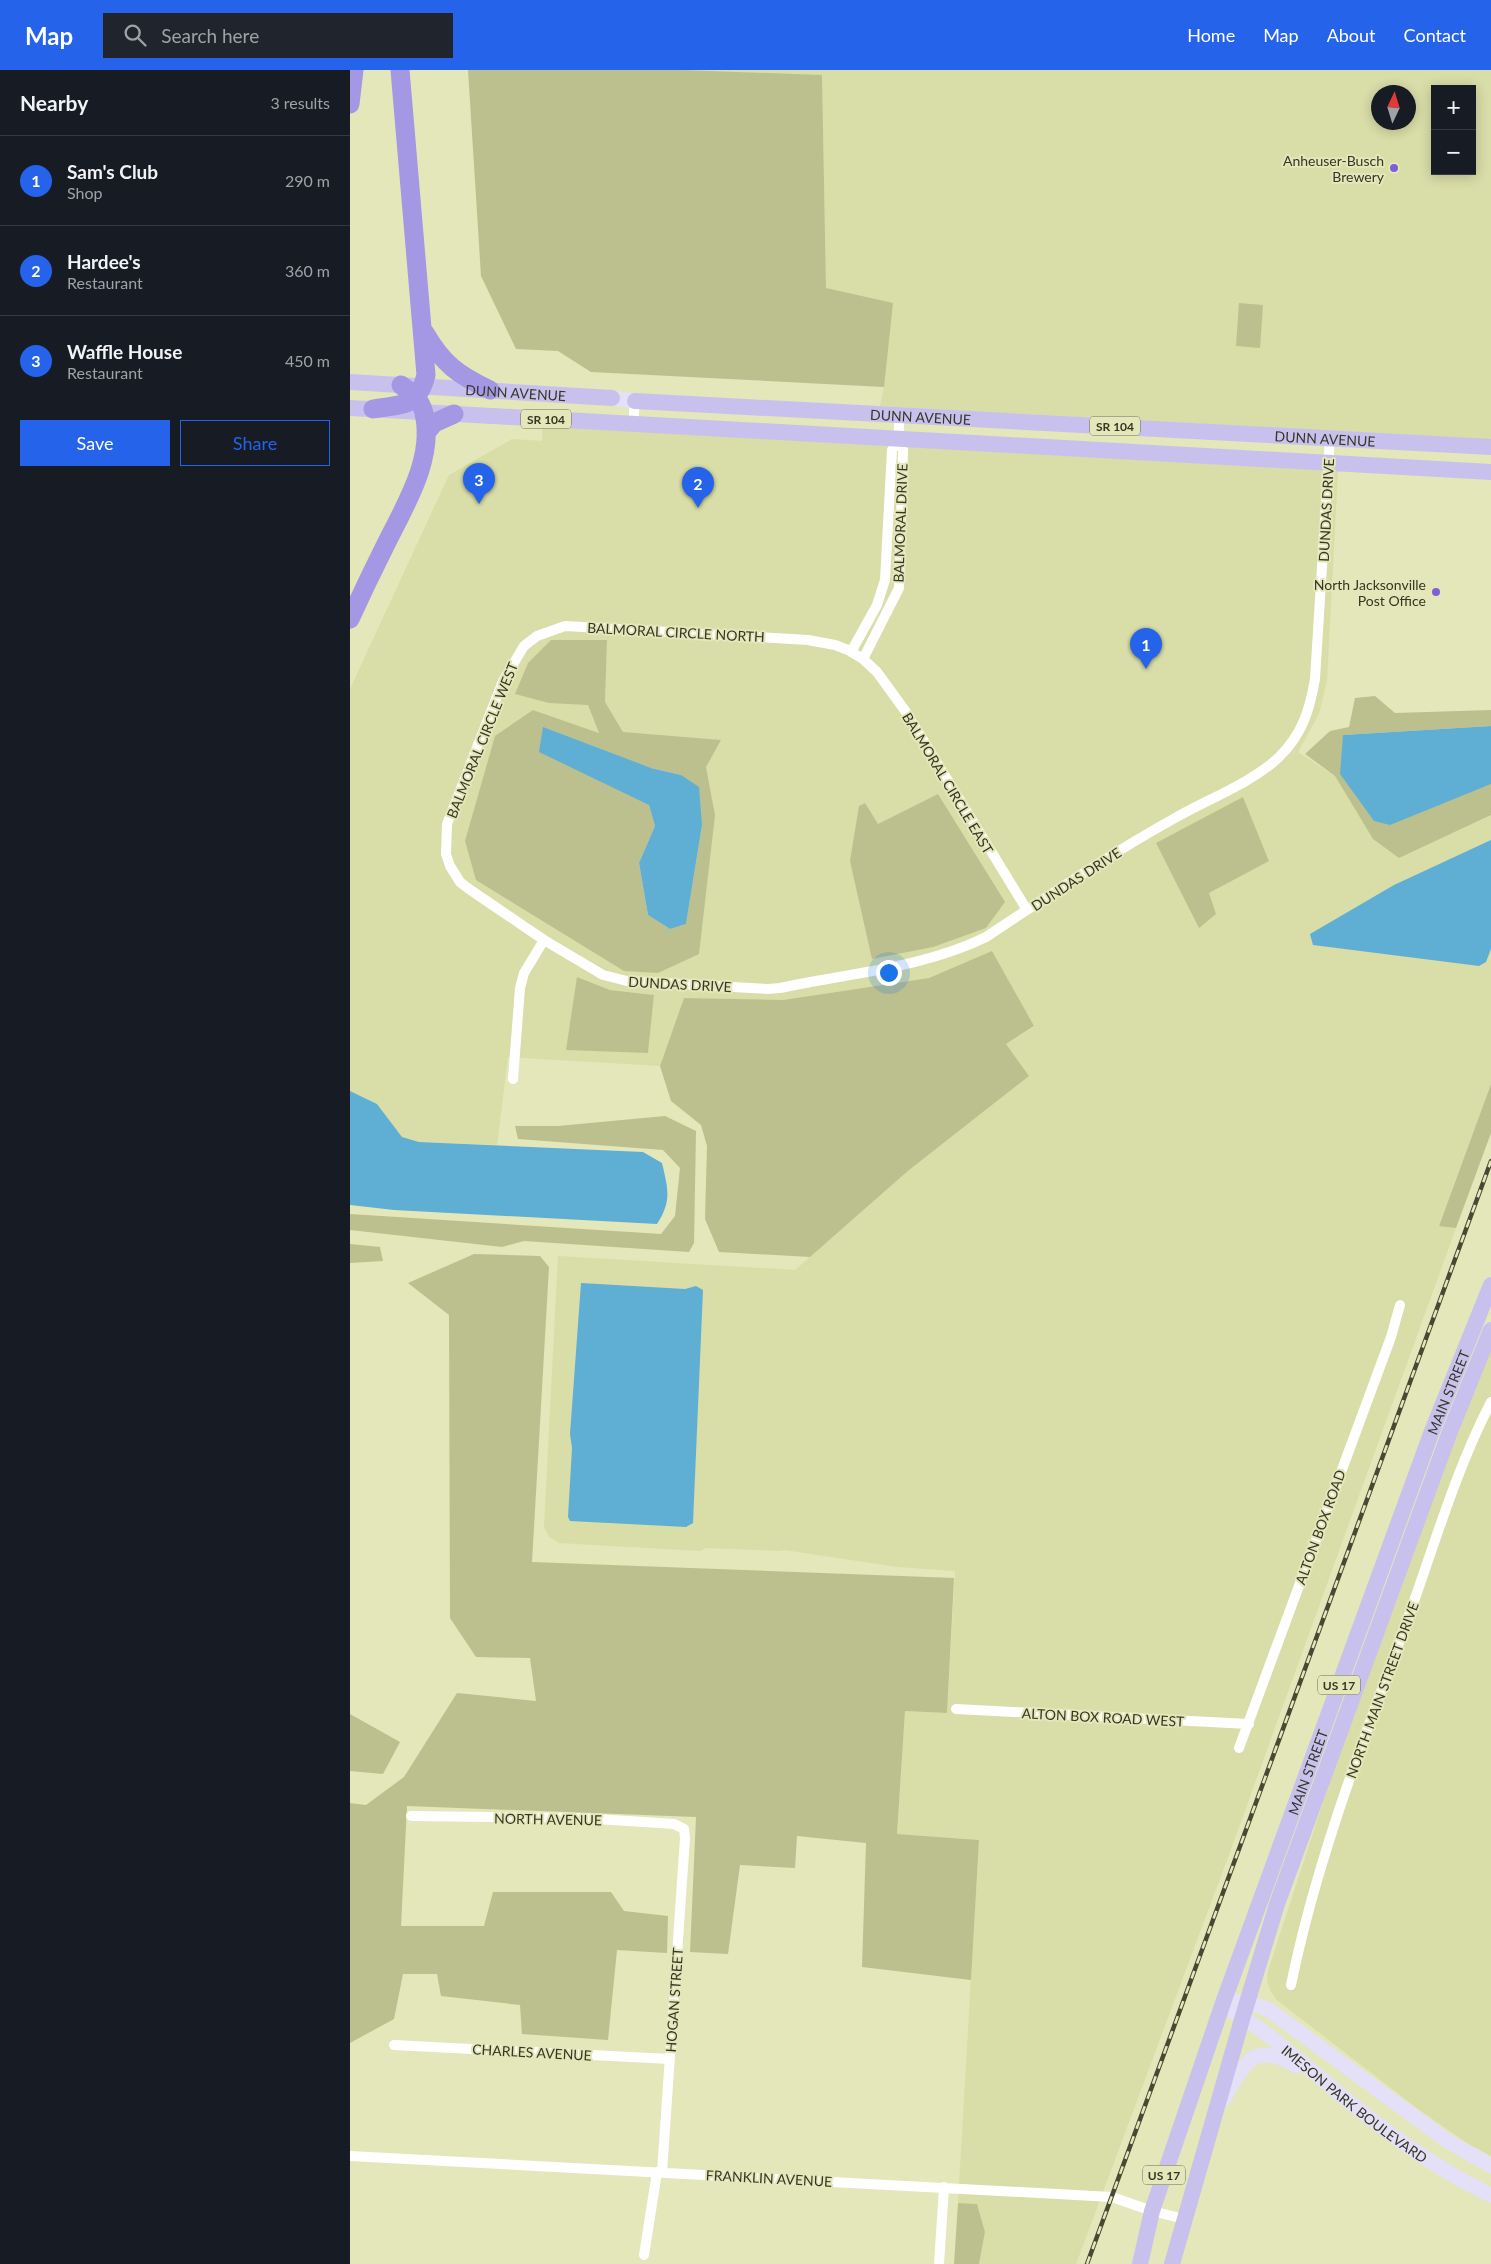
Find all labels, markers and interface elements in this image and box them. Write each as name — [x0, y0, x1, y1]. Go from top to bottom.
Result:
search box — [103, 13, 453, 58]
text: Map — [25, 21, 73, 50]
icon: search — [121, 21, 149, 49]
text: Search here — [161, 24, 259, 47]
text: Home — [1187, 24, 1235, 46]
text: Map — [1263, 24, 1299, 46]
text: About — [1327, 24, 1376, 46]
text: Contact — [1404, 24, 1466, 46]
north arrow — [1371, 85, 1416, 130]
map controls — [1431, 85, 1476, 175]
button: + — [1431, 85, 1476, 130]
text: Nearby — [20, 90, 88, 115]
text: 3 results — [270, 93, 330, 112]
button: − — [1431, 130, 1476, 175]
place label: Anheuser-Busch Brewery — [1283, 152, 1385, 185]
text: Sam's Club — [67, 160, 158, 183]
marker: Anheuser-Busch Brewery — [1388, 162, 1400, 174]
text: 1 — [31, 171, 41, 190]
text: 290 m — [285, 171, 330, 190]
text: Shop — [67, 183, 103, 202]
text: Hardee's — [67, 250, 141, 273]
text: 2 — [31, 261, 41, 280]
text: 360 m — [285, 261, 330, 280]
text: Restaurant — [67, 273, 143, 292]
text: Waffle House — [67, 340, 182, 363]
text: 3 — [31, 351, 41, 370]
text: 450 m — [285, 351, 330, 370]
text: Restaurant — [67, 363, 143, 382]
street label: DUNN AVENUE — [465, 381, 567, 404]
street label: DUNN AVENUE — [870, 405, 971, 428]
road number: SR 104 — [521, 409, 571, 428]
road number: SR 104 — [1090, 416, 1140, 436]
button: Save — [20, 420, 170, 466]
button: Share — [180, 420, 330, 466]
street label: DUNN AVENUE — [1274, 427, 1376, 449]
street label: DUNDAS DRIVE — [1315, 458, 1337, 562]
pin: 3 — [463, 463, 495, 504]
street label: BALMORAL DRIVE — [889, 463, 911, 583]
pin: 2 — [682, 467, 714, 508]
place label: North Jacksonville Post Office — [1314, 576, 1426, 609]
marker: North Jacksonville Post Office — [1430, 586, 1442, 598]
street label: BALMORAL CIRCLE NORTH — [587, 619, 765, 645]
pin: 1 — [1130, 628, 1162, 669]
street label: BALMORAL CIRCLE WEST — [443, 659, 521, 821]
street label: BALMORAL CIRCLE EAST — [899, 709, 997, 857]
street label: DUNDAS DRIVE — [1028, 844, 1124, 914]
your location — [876, 960, 902, 986]
street label: DUNDAS DRIVE — [628, 973, 732, 995]
street label: MAIN STREET — [1423, 1347, 1473, 1437]
street label: ALTON BOX ROAD — [1291, 1467, 1349, 1587]
street label: NORTH MAIN STREET DRIVE — [1342, 1599, 1422, 1781]
road number: US 17 — [1318, 1676, 1360, 1694]
street label: ALTON BOX ROAD WEST — [1021, 1704, 1185, 1730]
street label: MAIN STREET — [1284, 1726, 1331, 1817]
street label: NORTH AVENUE — [494, 1810, 602, 1828]
street label: HOGAN STREET — [662, 1946, 686, 2053]
street label: CHARLES AVENUE — [472, 2040, 592, 2064]
street label: IMESON PARK BOULEVARD — [1279, 2041, 1431, 2166]
street label: FRANKLIN AVENUE — [705, 2166, 833, 2190]
road number: US 17 — [1143, 2166, 1185, 2184]

